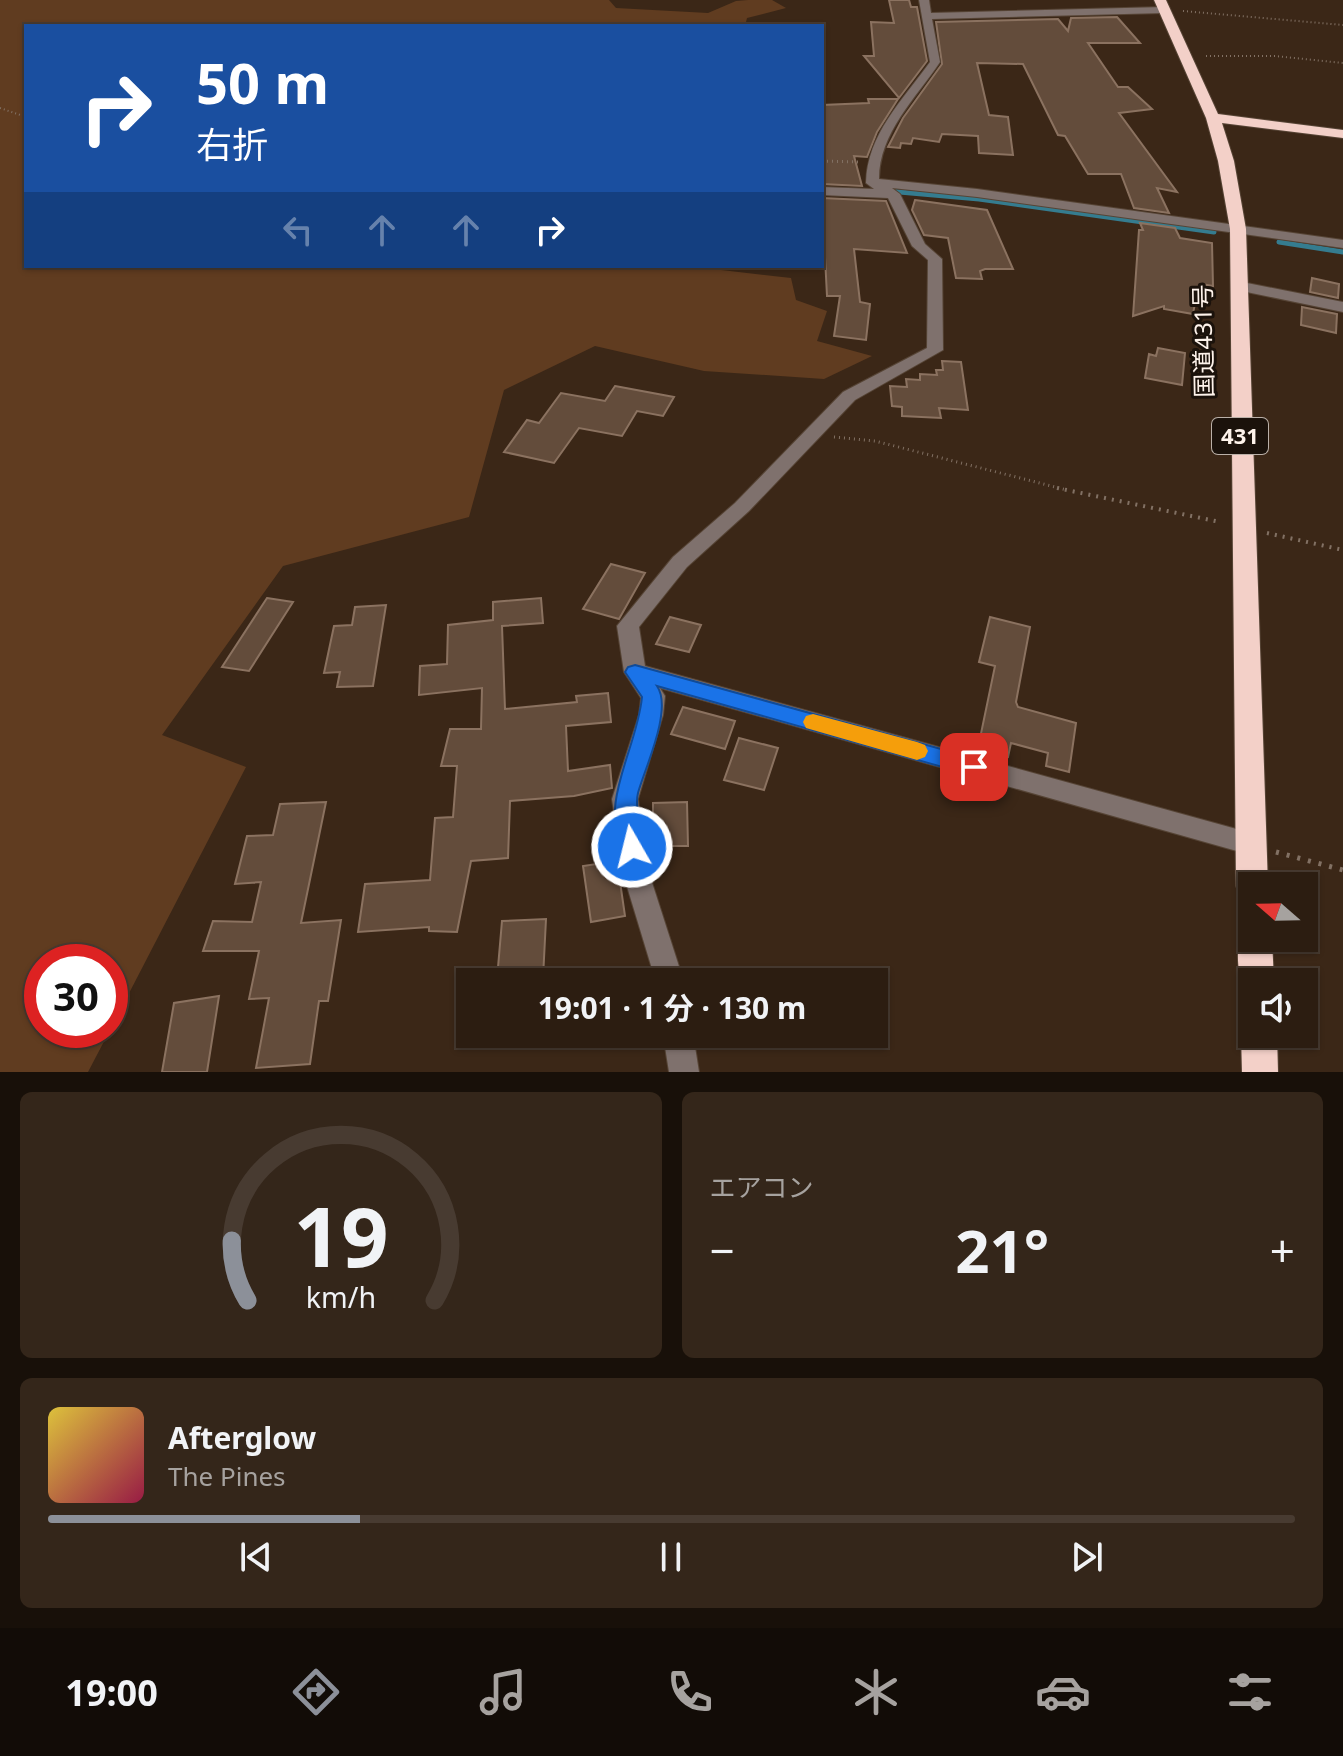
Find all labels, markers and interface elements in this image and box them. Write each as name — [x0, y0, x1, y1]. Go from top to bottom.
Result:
text: 50 m — [196, 44, 329, 120]
icon: right — [64, 56, 168, 160]
text: 右折 — [196, 120, 268, 169]
icon: left — [276, 208, 320, 252]
icon: ahead — [360, 208, 404, 252]
icon: ahead — [444, 208, 488, 252]
icon: right — [528, 208, 572, 252]
street label: 国道431号 — [1185, 284, 1220, 398]
road number: 431 — [1212, 418, 1268, 454]
pin — [940, 733, 1008, 801]
icon: arrive — [952, 745, 996, 789]
position arrow — [590, 805, 674, 889]
north arrow — [1238, 872, 1318, 952]
map controls — [1238, 872, 1318, 1048]
speed limit sign: 30 — [24, 944, 128, 1048]
button: sound — [1238, 968, 1318, 1048]
text: 19:01 · 1 分 · 130 m — [538, 987, 806, 1028]
text: エアコン — [710, 1169, 814, 1205]
text: 19 — [293, 1178, 388, 1291]
text: 21° — [955, 1209, 1049, 1291]
text: − — [710, 1220, 735, 1280]
text: + — [1270, 1220, 1295, 1280]
text: km/h — [306, 1277, 376, 1316]
text: Afterglow — [168, 1417, 316, 1458]
text: The Pines — [168, 1458, 286, 1494]
icon: previous — [234, 1535, 278, 1579]
icon: pause — [649, 1535, 693, 1579]
icon: next — [1065, 1535, 1109, 1579]
icon: directions — [288, 1664, 344, 1720]
icon: music — [475, 1664, 531, 1720]
icon: phone — [662, 1664, 718, 1720]
icon: climate — [848, 1664, 904, 1720]
icon: car — [1035, 1664, 1091, 1720]
icon: filters — [1222, 1664, 1278, 1720]
text: 19:00 — [65, 1668, 158, 1717]

